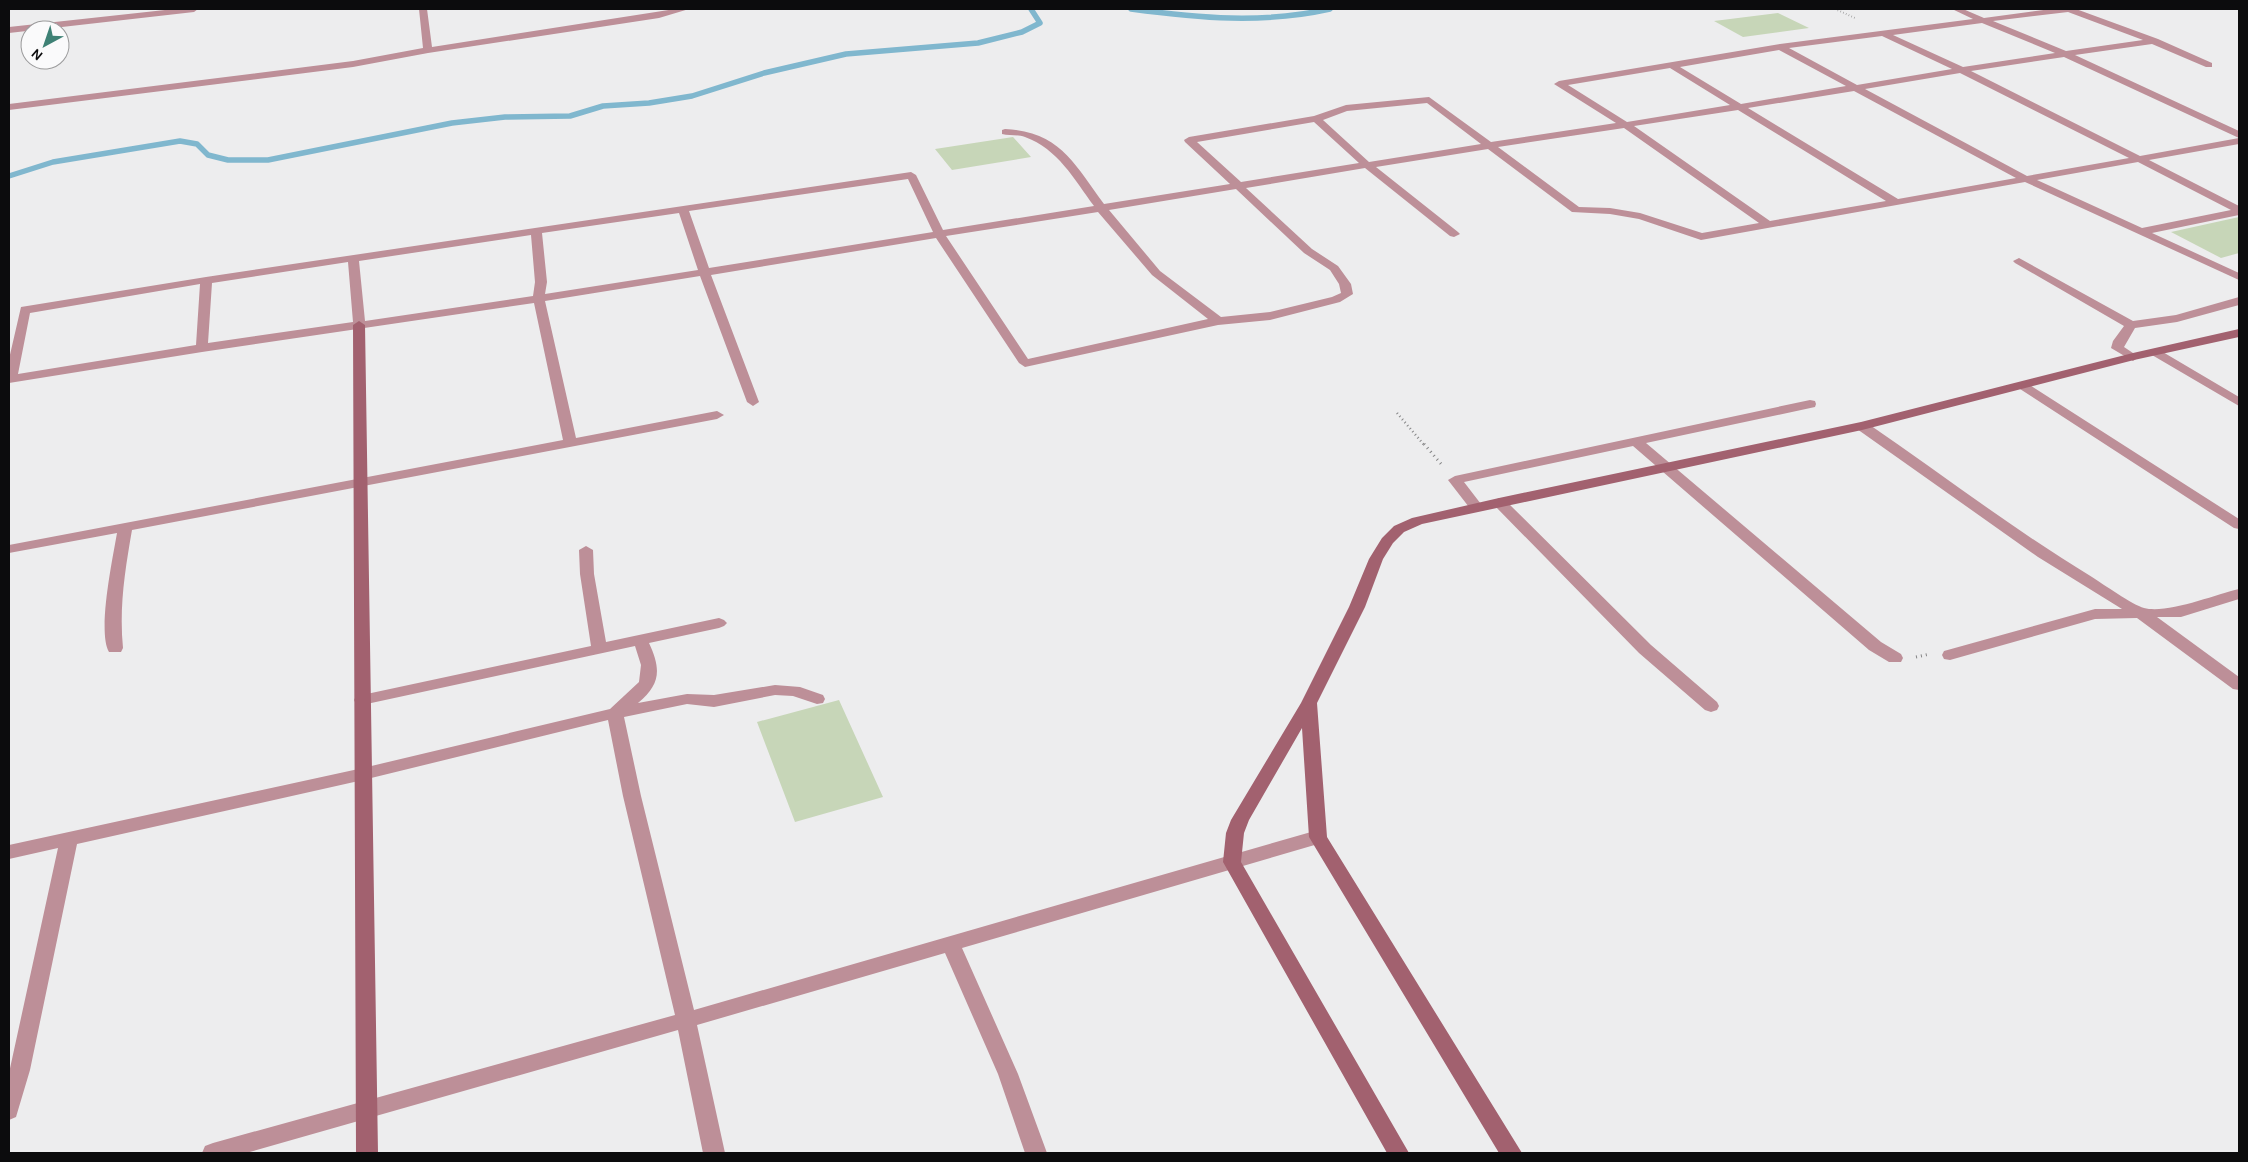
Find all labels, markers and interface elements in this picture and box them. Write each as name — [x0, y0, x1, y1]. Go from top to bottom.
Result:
north arrow — [20, 20, 70, 70]
text: N — [28, 45, 46, 64]

